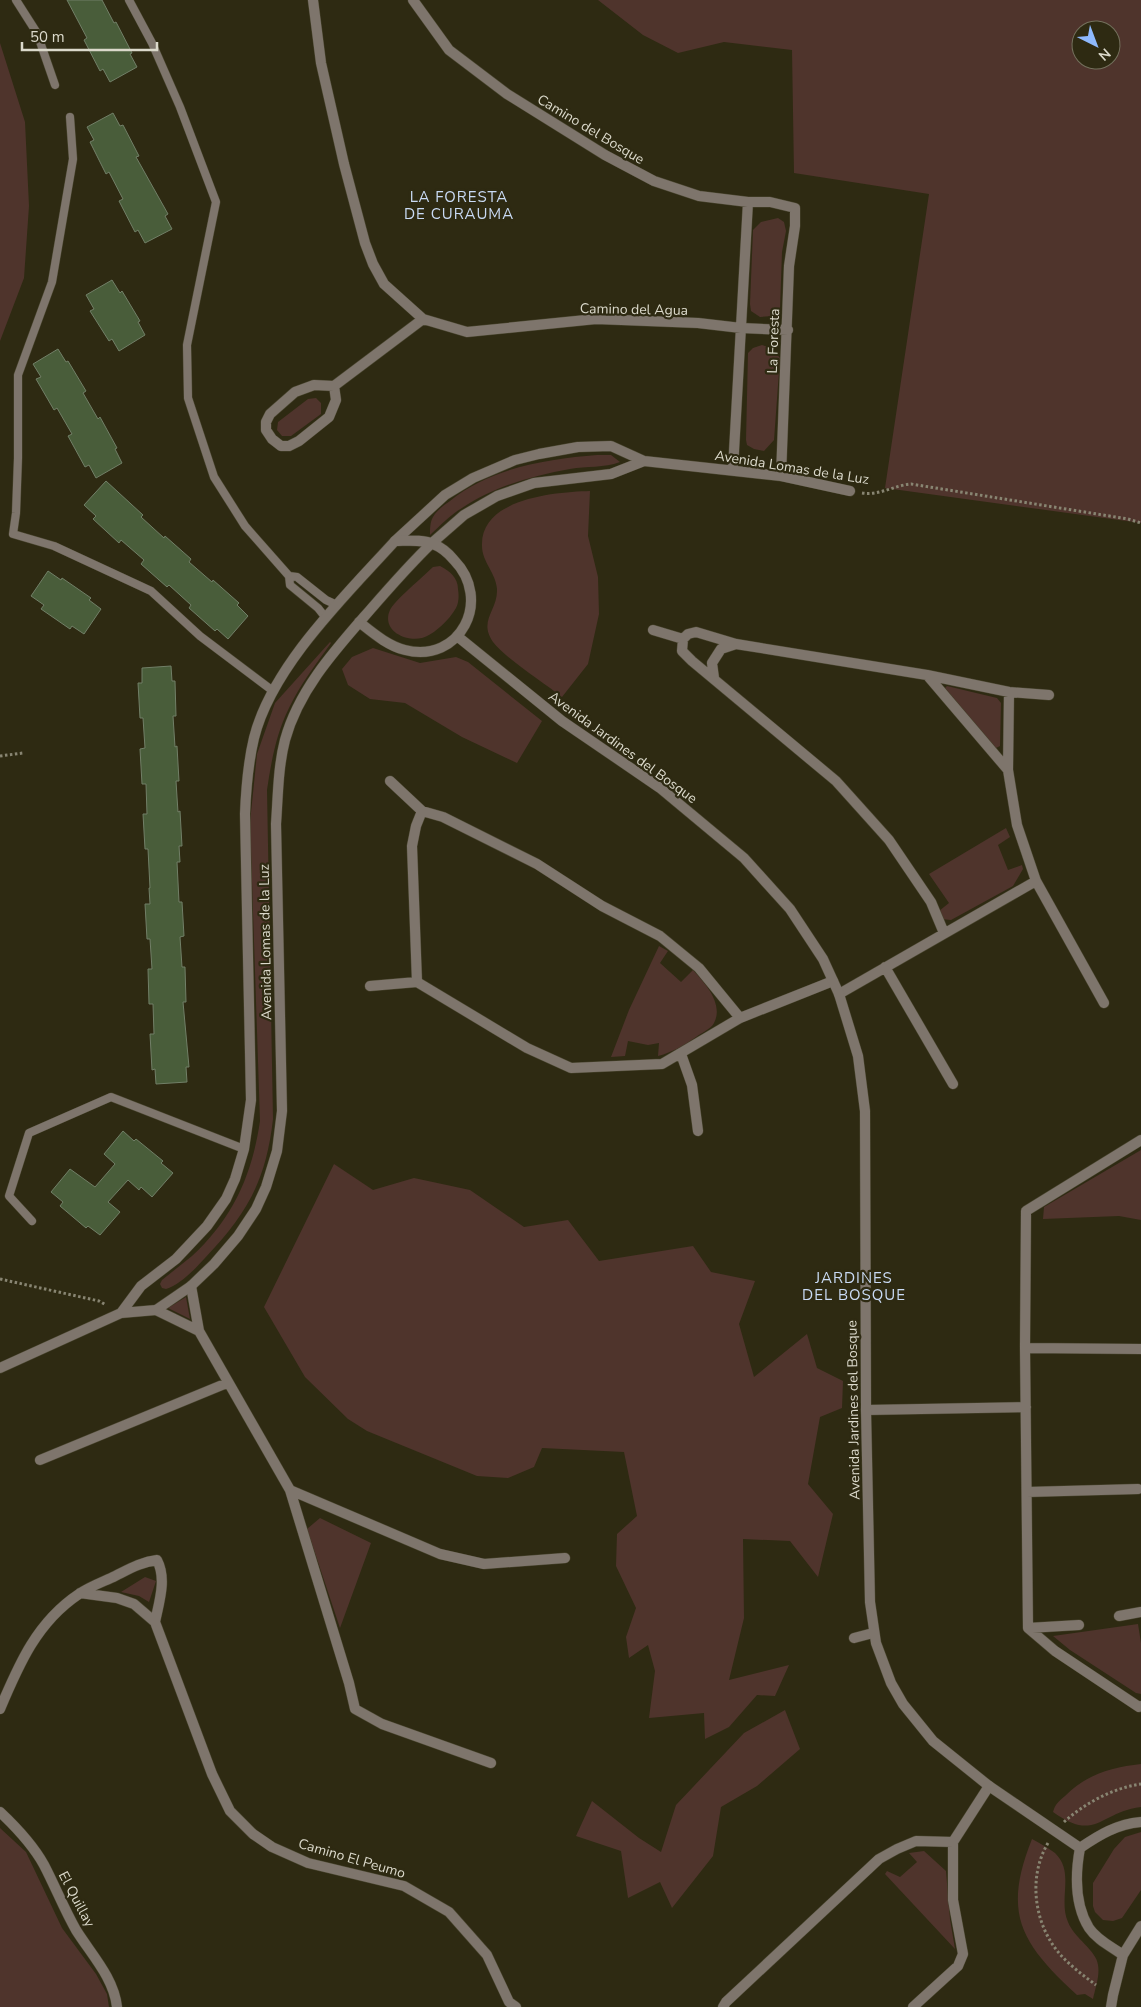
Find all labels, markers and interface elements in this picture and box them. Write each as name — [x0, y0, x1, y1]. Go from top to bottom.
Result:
scale bar — [22, 20, 158, 52]
north arrow — [1071, 20, 1121, 70]
text: 50 m — [30, 27, 65, 47]
text: N — [1094, 44, 1115, 65]
street label: Camino del Bosque — [534, 90, 648, 169]
district label: LA FORESTA DE CURAUMA — [404, 187, 514, 224]
street label: Camino del Agua — [580, 299, 688, 320]
street label: La Foresta — [763, 308, 784, 374]
street label: Avenida Lomas de la Luz — [713, 446, 871, 489]
street label: Avenida Jardines del Bosque — [544, 687, 701, 808]
street label: Avenida Lomas de la Luz — [255, 863, 276, 1020]
district label: JARDINES DEL BOSQUE — [802, 1268, 906, 1305]
street label: Avenida Jardines del Bosque — [842, 1320, 865, 1500]
street label: Camino El Peumo — [296, 1834, 408, 1883]
street label: El Quillay — [54, 1868, 100, 1931]

